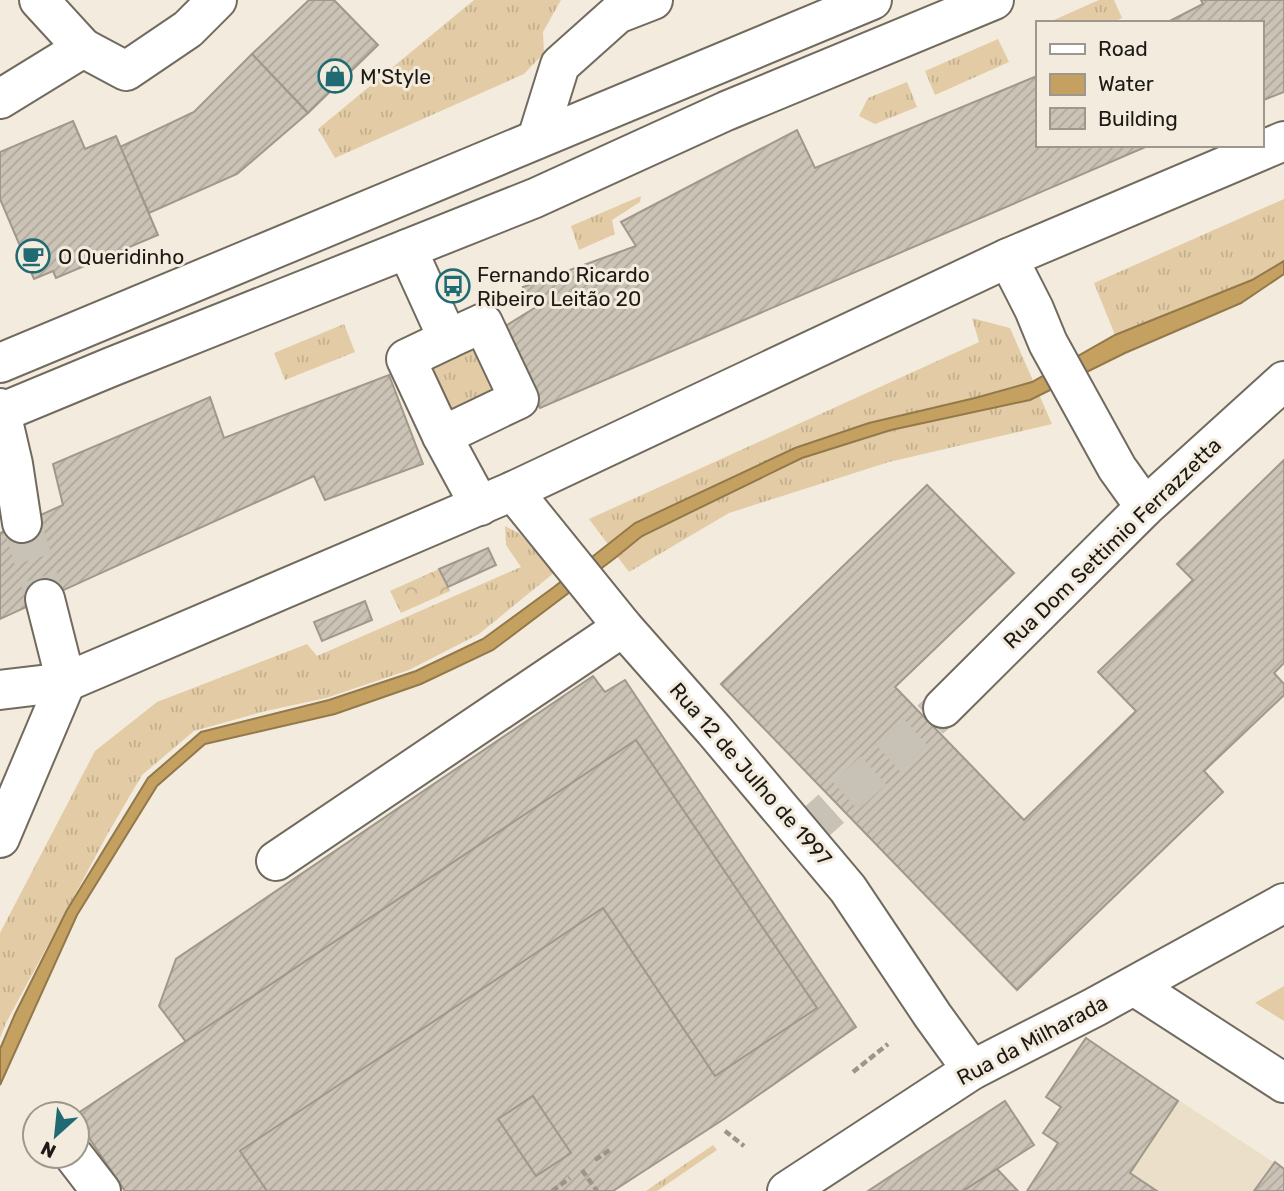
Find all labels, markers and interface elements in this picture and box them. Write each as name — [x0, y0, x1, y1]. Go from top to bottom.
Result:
legend — [1036, 21, 1263, 147]
text: Road — [1098, 36, 1148, 61]
shop icon: M'Style — [316, 57, 354, 95]
place label: M'Style — [360, 64, 431, 89]
text: Water — [1098, 71, 1154, 96]
text: Building — [1098, 106, 1178, 131]
cafe icon: O Queridinho — [14, 237, 52, 275]
place label: O Queridinho — [58, 244, 184, 269]
place label: Fernando Ricardo Ribeiro Leitão 20 — [477, 262, 650, 311]
bus stop icon: Fernando Ricardo Ribeiro Leitão 20 — [434, 267, 472, 305]
street label: Rua Dom Settimio Ferrazzetta — [998, 432, 1226, 654]
street label: Rua 12 de Julho de 1997 — [665, 677, 837, 871]
street label: Rua da Milharada — [952, 990, 1112, 1090]
north arrow — [21, 1100, 91, 1170]
text: N — [37, 1136, 60, 1163]

